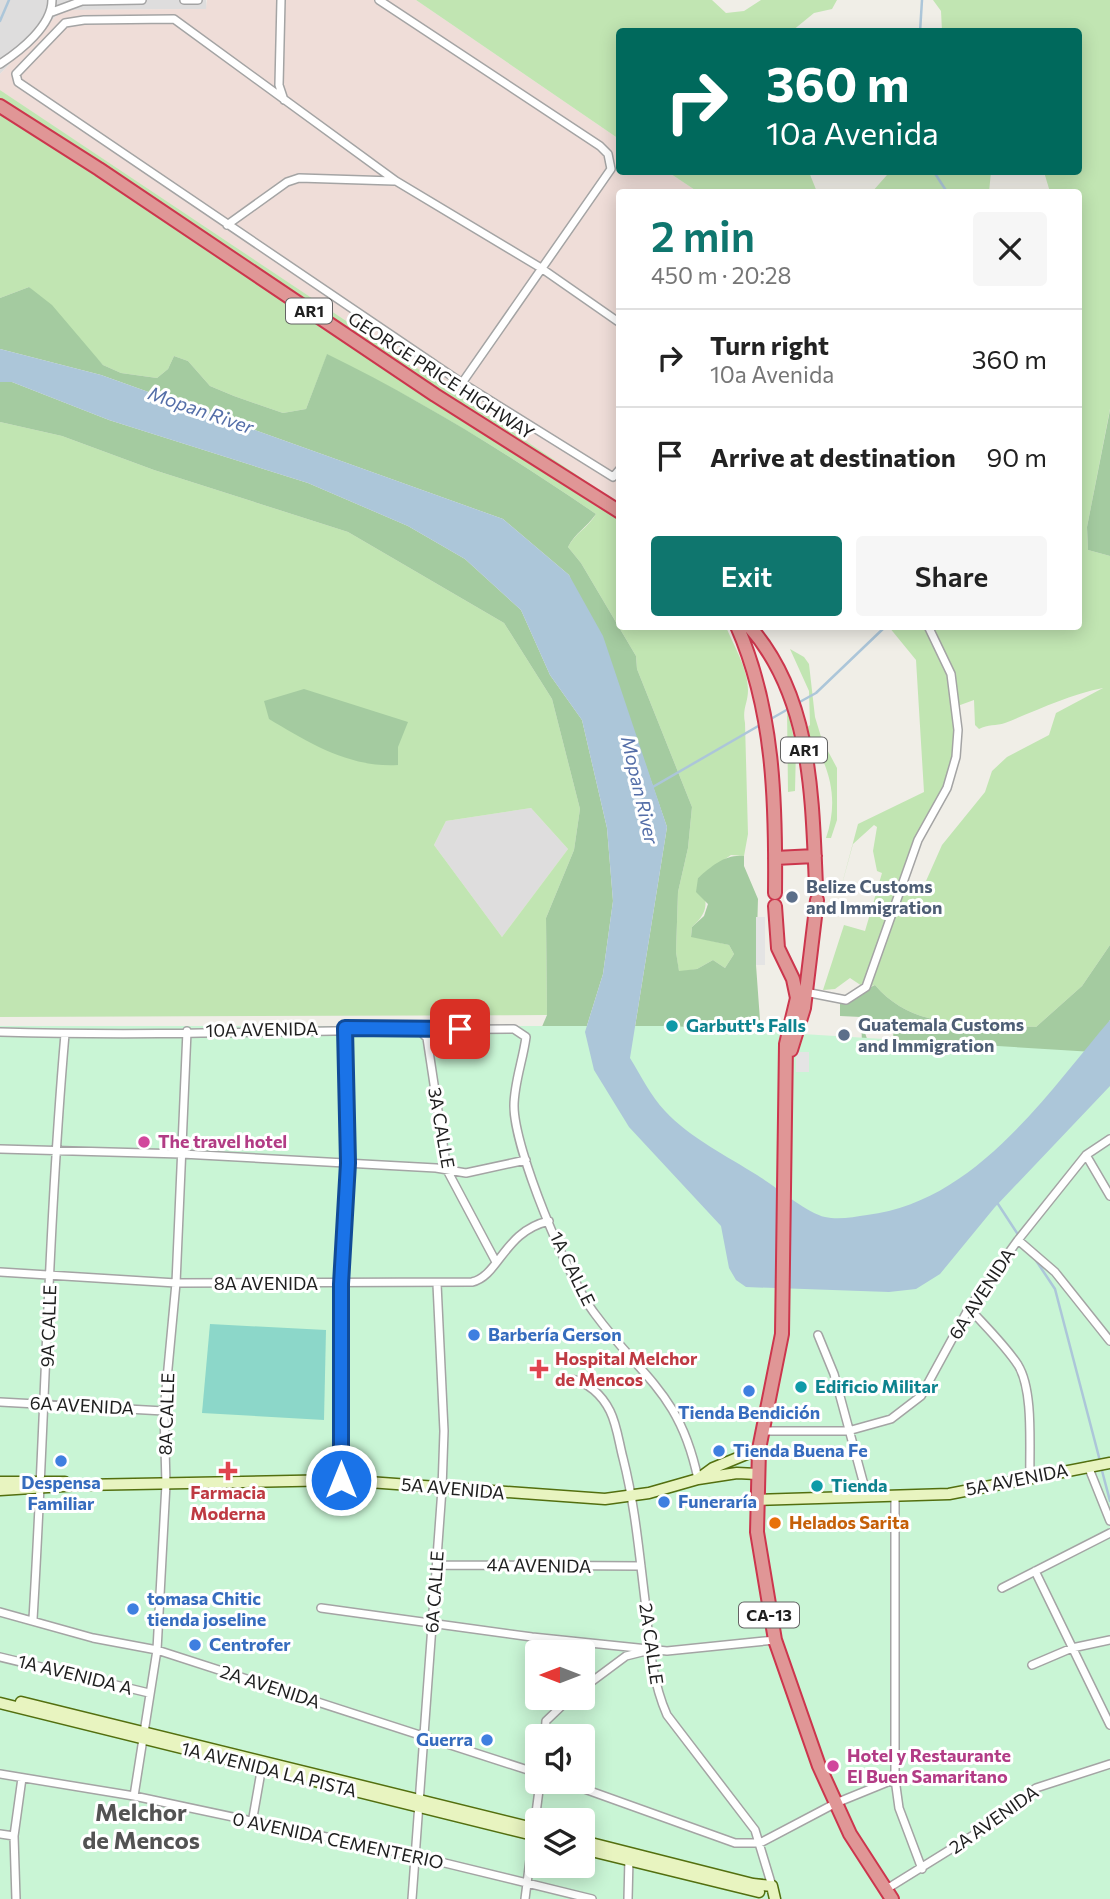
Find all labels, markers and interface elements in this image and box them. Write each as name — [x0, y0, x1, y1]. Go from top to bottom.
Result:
text: 360 m — [766, 52, 909, 112]
icon: right — [651, 56, 742, 147]
text: 10a Avenida — [766, 112, 939, 152]
text: 2 min — [651, 209, 755, 261]
button: close — [973, 212, 1047, 286]
text: 450 m · 20:28 — [651, 261, 792, 289]
road number: AR1 — [286, 298, 332, 324]
street label: GEORGE PRICE HIGHWAY — [344, 307, 539, 444]
text: Turn right — [710, 329, 829, 360]
icon: right — [651, 339, 689, 377]
text: 360 m — [972, 343, 1047, 374]
text: 10a Avenida — [710, 360, 834, 388]
water label: Mopan River — [145, 381, 258, 439]
icon: arrive — [651, 437, 689, 475]
text: Arrive at destination — [710, 441, 956, 472]
text: 90 m — [987, 441, 1047, 472]
button: Exit — [651, 536, 842, 616]
button: Share — [856, 536, 1047, 616]
water label: Mopan River — [617, 734, 664, 847]
road number: AR1 — [781, 737, 827, 762]
place label: Belize Customs and Immigration — [806, 875, 942, 918]
marker: Belize Customs and Immigration — [784, 889, 800, 905]
pin — [430, 999, 490, 1059]
icon: arrive — [441, 1010, 479, 1048]
place label: Guatemala Customs and Immigration — [858, 1013, 1024, 1056]
place label: Garbutt's Falls — [686, 1014, 806, 1036]
street label: 10A AVENIDA — [205, 1017, 319, 1041]
marker: Garbutt's Falls — [664, 1018, 680, 1034]
marker: Guatemala Customs and Immigration — [836, 1027, 852, 1043]
street label: 3A CALLE — [424, 1086, 460, 1170]
place label: The travel hotel — [158, 1130, 287, 1152]
marker: The travel hotel — [136, 1134, 152, 1150]
street label: 1A CALLE — [546, 1228, 600, 1309]
street label: 6A AVENIDA — [944, 1244, 1019, 1343]
street label: 8A AVENIDA — [214, 1272, 318, 1294]
street label: 9A CALLE — [36, 1284, 60, 1368]
place label: Barbería Gerson — [488, 1323, 622, 1345]
marker: Barbería Gerson — [466, 1327, 482, 1343]
place label: Hospital Melchor de Mencos — [555, 1347, 698, 1390]
marker: Hospital Melchor de Mencos — [529, 1359, 549, 1379]
street label: 8A CALLE — [154, 1372, 178, 1456]
place label: Edificio Militar — [815, 1375, 939, 1397]
marker: Edificio Militar — [793, 1379, 809, 1395]
marker: Tienda Bendición — [741, 1383, 757, 1399]
street label: 6A AVENIDA — [29, 1391, 135, 1419]
place label: Tienda Bendición — [678, 1401, 820, 1423]
place label: Tienda Buena Fe — [733, 1439, 868, 1461]
position arrow — [304, 1443, 378, 1517]
marker: Tienda Buena Fe — [711, 1443, 727, 1459]
marker: Despensa Familiar — [53, 1453, 69, 1469]
street label: 5A AVENIDA — [964, 1458, 1070, 1500]
marker: Farmacia Moderna — [220, 1463, 236, 1479]
place label: Despensa Familiar — [21, 1471, 101, 1514]
street label: 5A AVENIDA — [400, 1473, 506, 1503]
place label: Tienda — [831, 1474, 888, 1496]
marker: Tienda — [809, 1478, 825, 1494]
place label: Farmacia Moderna — [190, 1481, 266, 1524]
place label: Funeraría — [678, 1490, 757, 1512]
marker: Funeraría — [656, 1494, 672, 1510]
place label: Helados Sarita — [789, 1511, 909, 1533]
marker: Helados Sarita — [767, 1515, 783, 1531]
street label: 6A CALLE — [420, 1550, 448, 1634]
street label: 4A AVENIDA — [487, 1553, 591, 1577]
place label: tomasa Chitic tienda joseline — [147, 1587, 266, 1630]
marker: tomasa Chitic tienda joseline — [125, 1601, 141, 1617]
street label: 2A CALLE — [635, 1602, 669, 1686]
road number: CA-13 — [739, 1602, 799, 1628]
place label: Centrofer — [209, 1633, 291, 1655]
marker: Centrofer — [187, 1637, 203, 1653]
north arrow — [525, 1640, 595, 1710]
map controls — [525, 1640, 595, 1878]
street label: 1A AVENIDA A — [16, 1649, 135, 1699]
street label: 2A AVENIDA — [218, 1660, 323, 1713]
button: sound — [525, 1724, 595, 1794]
place label: Guerra — [416, 1728, 473, 1750]
marker: Guerra — [479, 1732, 495, 1748]
street label: 1A AVENIDA LA PISTA — [179, 1737, 359, 1801]
place label: Hotel y Restaurante El Buen Samaritano — [847, 1744, 1011, 1787]
marker: Hotel y Restaurante El Buen Samaritano — [825, 1758, 841, 1774]
street label: 2A AVENIDA — [945, 1780, 1042, 1858]
district label: Melchor de Mencos — [82, 1797, 200, 1854]
street label: 0 AVENIDA CEMENTERIO — [231, 1807, 446, 1873]
button: layers — [525, 1808, 595, 1878]

